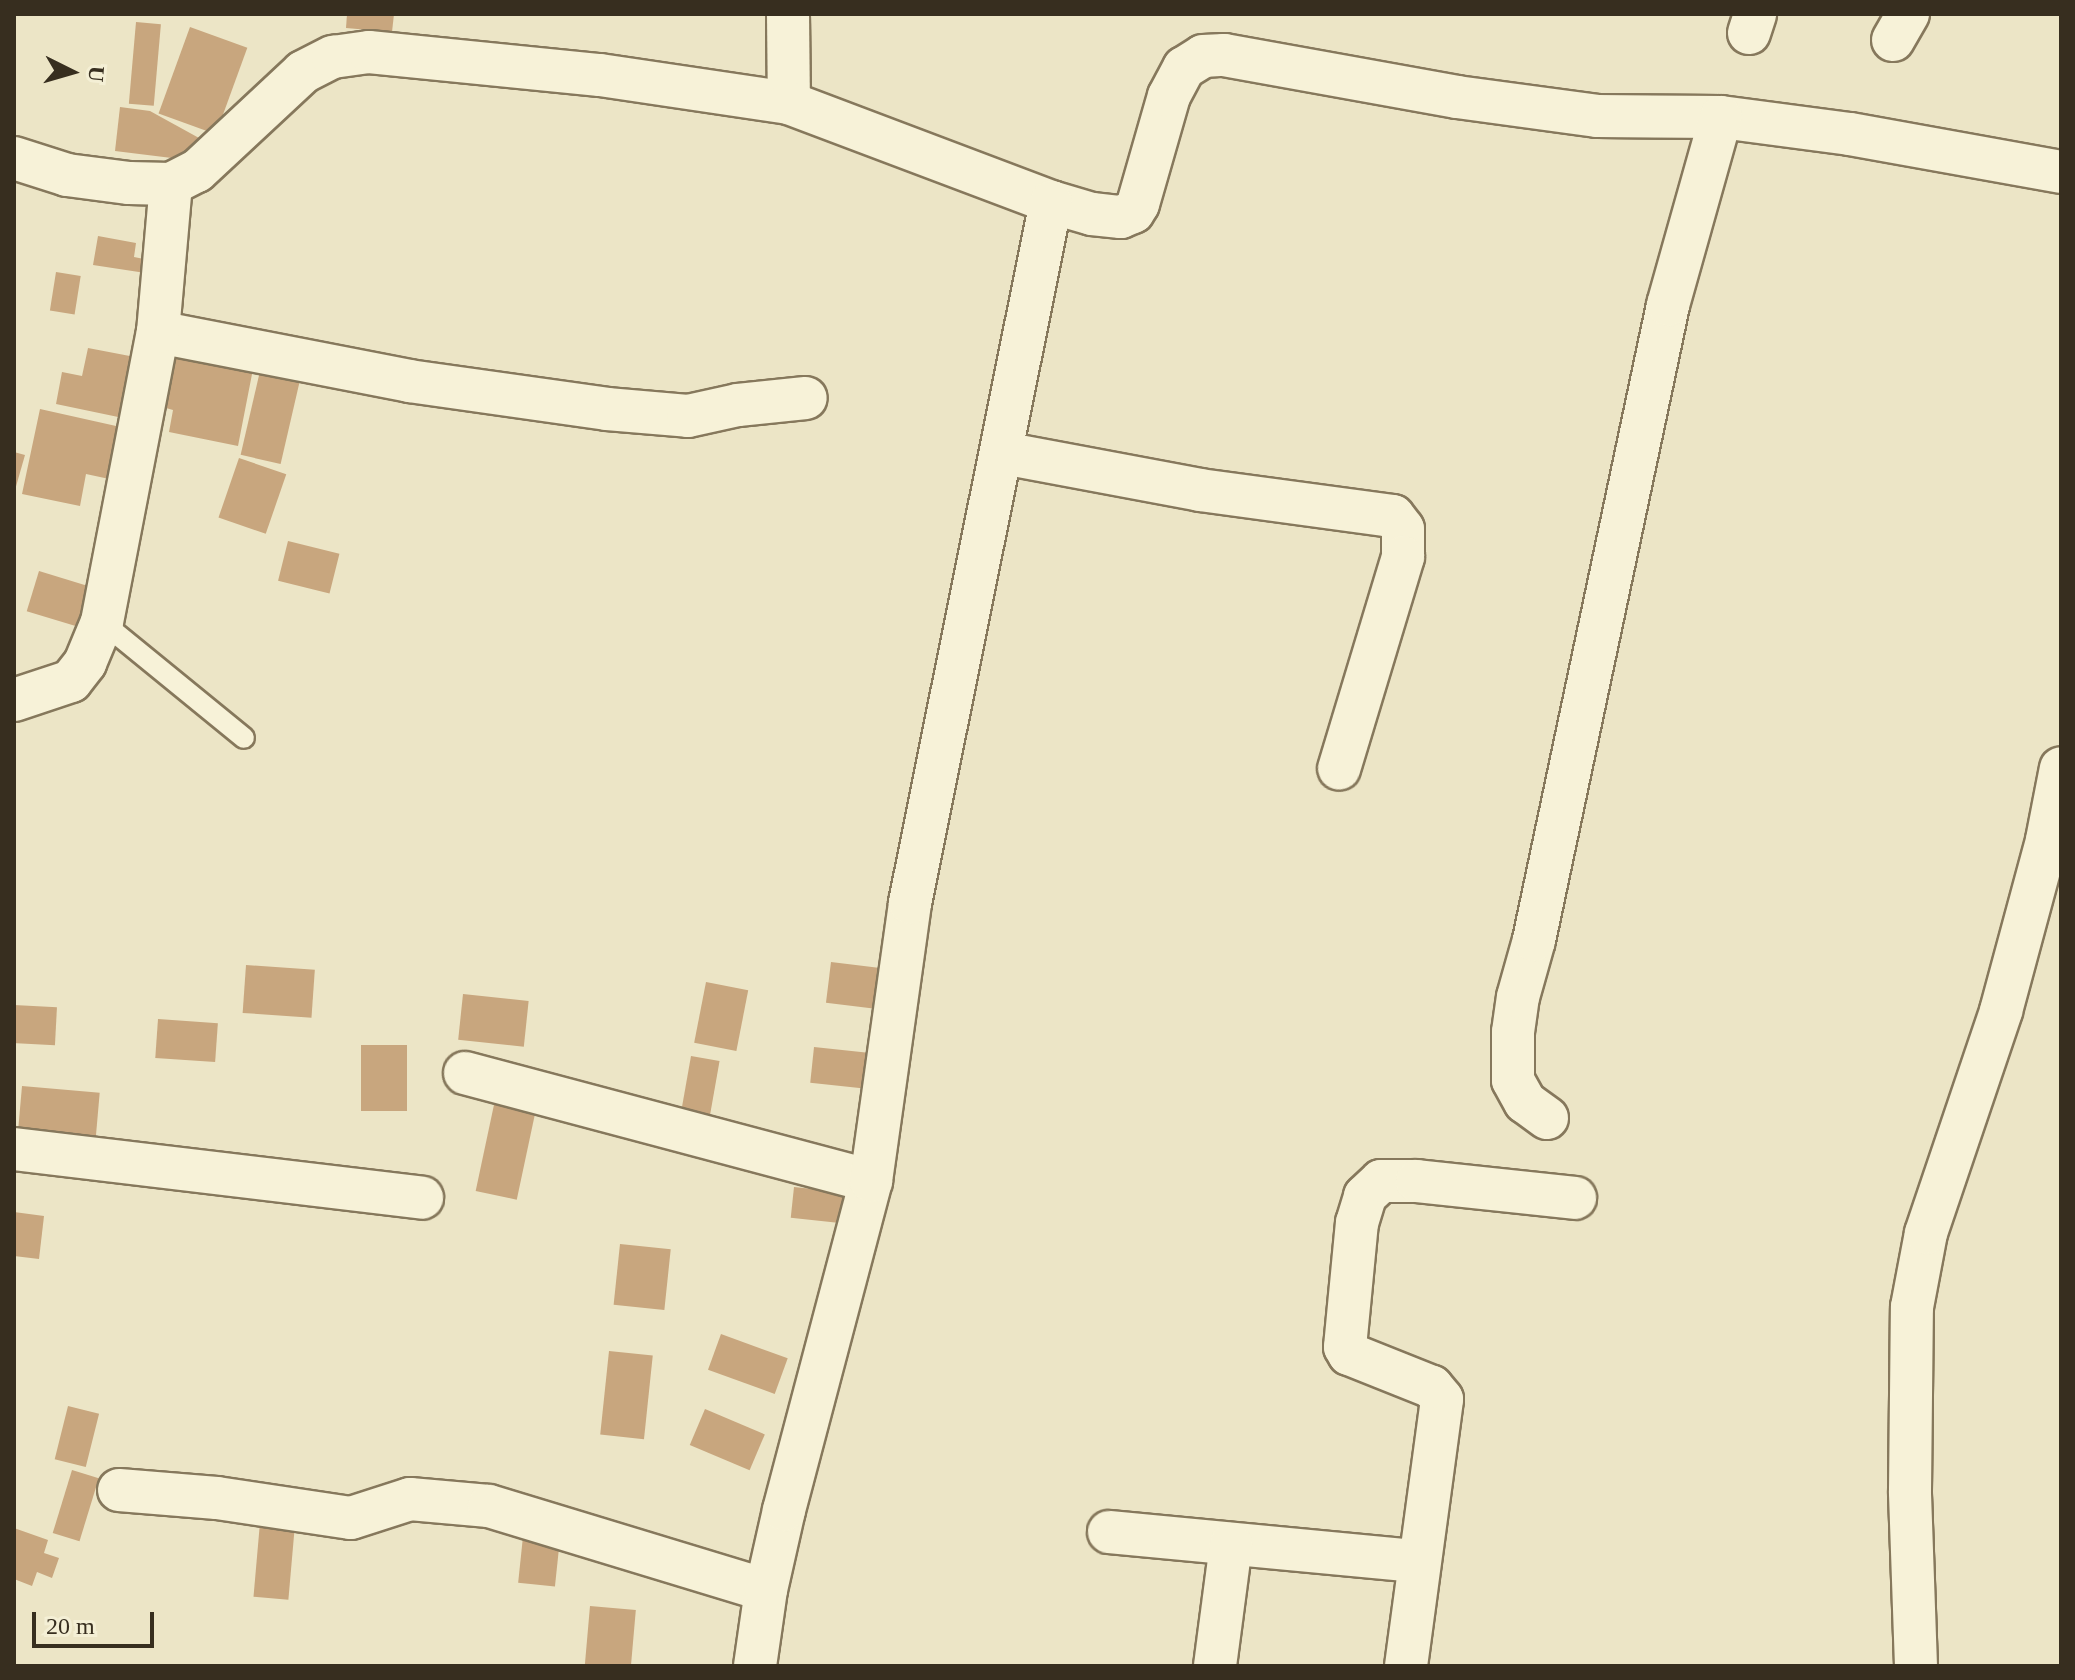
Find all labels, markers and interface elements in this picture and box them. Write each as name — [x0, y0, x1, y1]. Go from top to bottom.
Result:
north arrow — [32, 32, 112, 112]
text: U — [83, 65, 110, 83]
scale bar — [36, 1596, 158, 1646]
text: 20 m — [46, 1613, 95, 1639]

